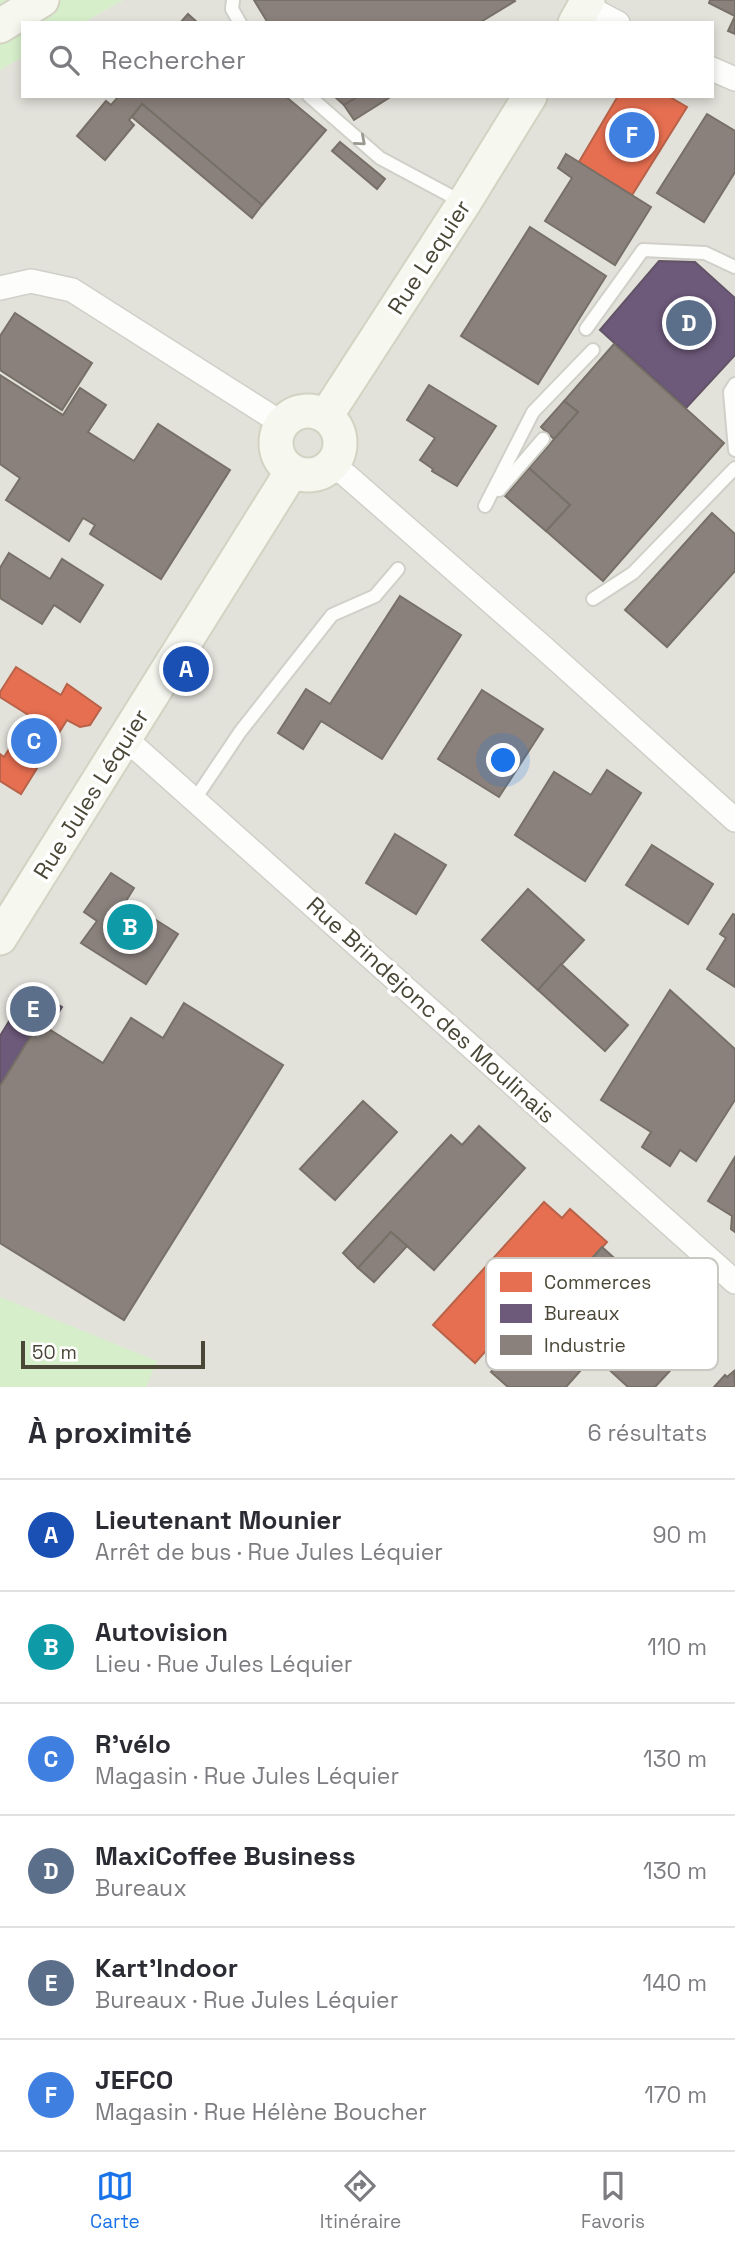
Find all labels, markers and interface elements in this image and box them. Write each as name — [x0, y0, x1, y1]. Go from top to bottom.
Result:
search box — [21, 21, 714, 98]
icon: search — [45, 41, 83, 79]
text: Rechercher — [101, 43, 246, 77]
pin: F — [609, 109, 655, 161]
one-way arrow — [353, 133, 366, 145]
street label: Rue Lequier — [381, 194, 477, 320]
pin: D — [666, 297, 712, 349]
pin: A — [163, 643, 209, 695]
street label: Rue Jules Léquier — [26, 703, 156, 885]
pin: C — [11, 715, 57, 767]
your location — [486, 743, 520, 777]
street label: Rue Brindejonc des Moulinais — [300, 890, 562, 1130]
pin: B — [107, 901, 153, 953]
pin: E — [10, 983, 56, 1035]
legend — [486, 1258, 718, 1370]
text: Commerces — [544, 1270, 651, 1295]
text: Bureaux — [544, 1301, 620, 1326]
text: Industrie — [544, 1333, 626, 1358]
scale bar — [21, 1338, 205, 1370]
text: 50 m — [32, 1340, 77, 1365]
text: À proximité — [28, 1413, 192, 1452]
text: 6 résultats — [588, 1418, 707, 1448]
text: Lieutenant Mounier — [95, 1503, 342, 1537]
text: A — [44, 1520, 58, 1550]
text: 90 m — [652, 1520, 707, 1550]
text: Arrêt de bus · Rue Jules Léquier — [95, 1537, 443, 1567]
text: Autovision — [95, 1615, 228, 1649]
text: B — [43, 1632, 59, 1662]
text: 110 m — [647, 1632, 707, 1662]
text: Lieu · Rue Jules Léquier — [95, 1649, 352, 1679]
text: R'vélo — [95, 1727, 171, 1761]
text: C — [44, 1744, 58, 1774]
text: 130 m — [643, 1744, 707, 1774]
text: Magasin · Rue Jules Léquier — [95, 1761, 399, 1791]
text: MaxiCoffee Business — [95, 1839, 356, 1873]
text: D — [43, 1856, 59, 1886]
text: 130 m — [643, 1856, 707, 1886]
text: Bureaux — [95, 1873, 187, 1903]
text: Kart'Indoor — [95, 1951, 238, 1985]
text: E — [45, 1968, 57, 1998]
text: 140 m — [643, 1968, 707, 1998]
text: Bureaux · Rue Jules Léquier — [95, 1985, 398, 2015]
text: JEFCO — [95, 2063, 173, 2097]
text: F — [45, 2080, 57, 2110]
text: 170 m — [644, 2080, 707, 2110]
text: Magasin · Rue Hélène Boucher — [95, 2097, 427, 2127]
tab: Carte — [90, 2167, 140, 2234]
tab: Itinéraire — [320, 2167, 401, 2234]
tab: Favoris — [581, 2167, 645, 2234]

